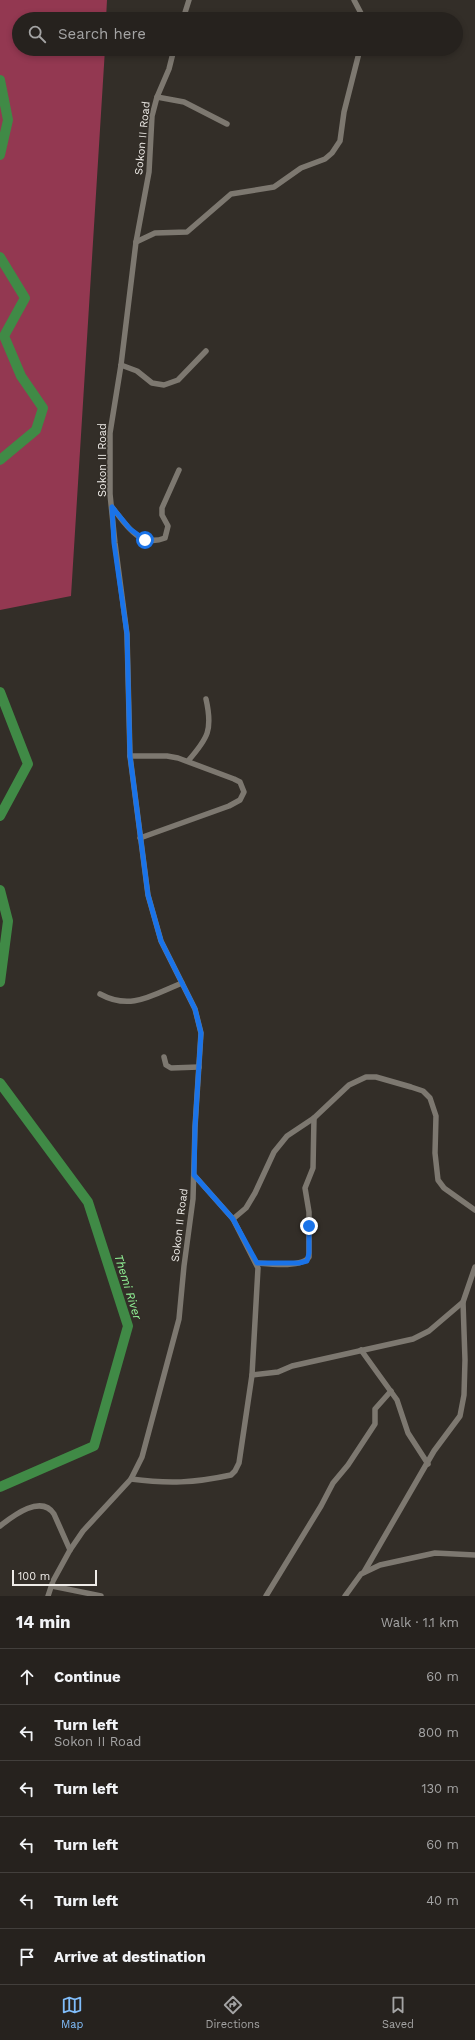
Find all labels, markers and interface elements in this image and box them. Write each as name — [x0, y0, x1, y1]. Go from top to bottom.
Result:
search box — [12, 12, 463, 56]
icon: search — [26, 23, 48, 45]
text: Search here — [58, 25, 146, 43]
street label: Sokon II Road — [132, 101, 153, 176]
street label: Sokon II Road — [96, 423, 109, 497]
route start — [136, 531, 154, 549]
street label: Sokon II Road — [169, 1188, 190, 1263]
route end — [300, 1217, 318, 1235]
water label: Themi River — [111, 1253, 145, 1323]
scale bar — [12, 1568, 97, 1587]
text: 100 m — [18, 1570, 50, 1583]
text: 14 min — [16, 1612, 71, 1632]
text: Walk · 1.1 km — [381, 1615, 459, 1630]
icon: ahead — [16, 1666, 38, 1688]
text: Continue — [54, 1668, 121, 1686]
text: 60 m — [426, 1669, 459, 1684]
text: Turn left — [54, 1716, 118, 1734]
icon: left — [16, 1722, 38, 1744]
text: 800 m — [418, 1725, 459, 1740]
text: Sokon II Road — [54, 1734, 141, 1749]
icon: left — [16, 1778, 38, 1800]
text: Turn left — [54, 1780, 118, 1798]
text: 130 m — [421, 1781, 459, 1796]
icon: left — [16, 1834, 38, 1856]
text: Turn left — [54, 1836, 118, 1854]
text: 60 m — [426, 1837, 459, 1852]
icon: left — [16, 1890, 38, 1912]
text: Turn left — [54, 1892, 118, 1910]
text: 40 m — [426, 1893, 459, 1908]
icon: arrive — [16, 1946, 38, 1968]
text: Arrive at destination — [54, 1948, 206, 1966]
tab: Map — [61, 1994, 83, 2031]
tab: Directions — [206, 1994, 260, 2031]
tab: Saved — [382, 1994, 414, 2031]

